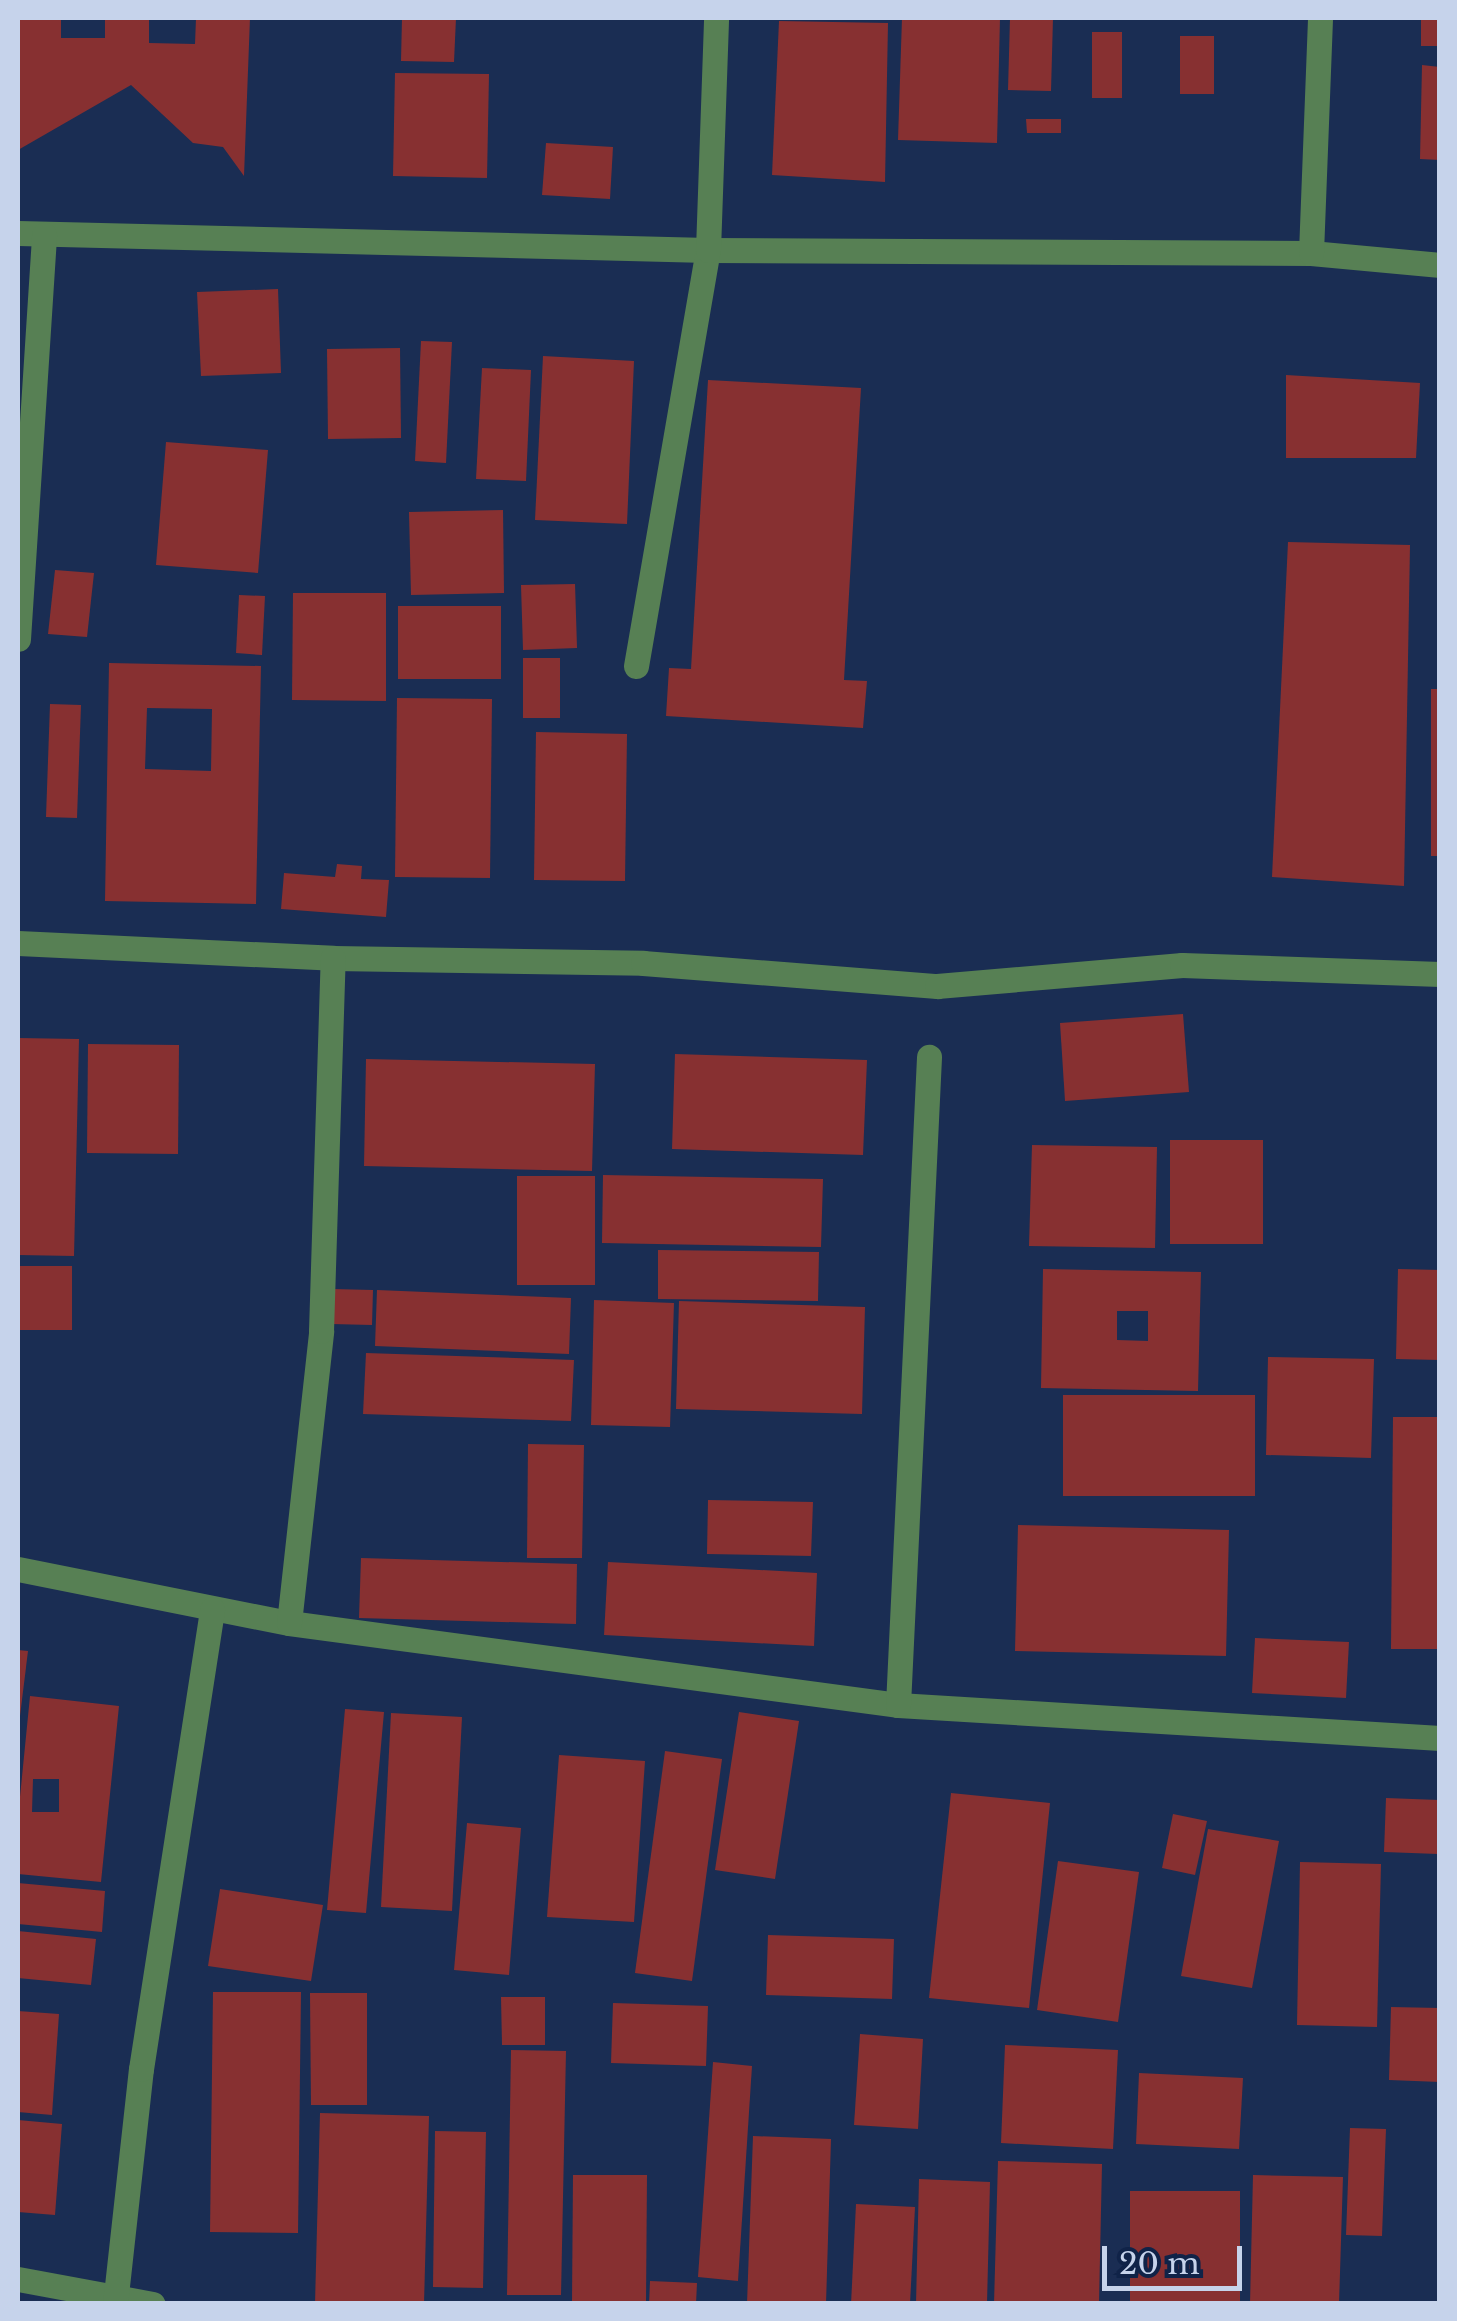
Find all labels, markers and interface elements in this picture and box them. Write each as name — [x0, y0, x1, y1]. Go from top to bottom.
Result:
scale bar — [1107, 2226, 1247, 2288]
text: 20 m — [1119, 2245, 1200, 2282]

